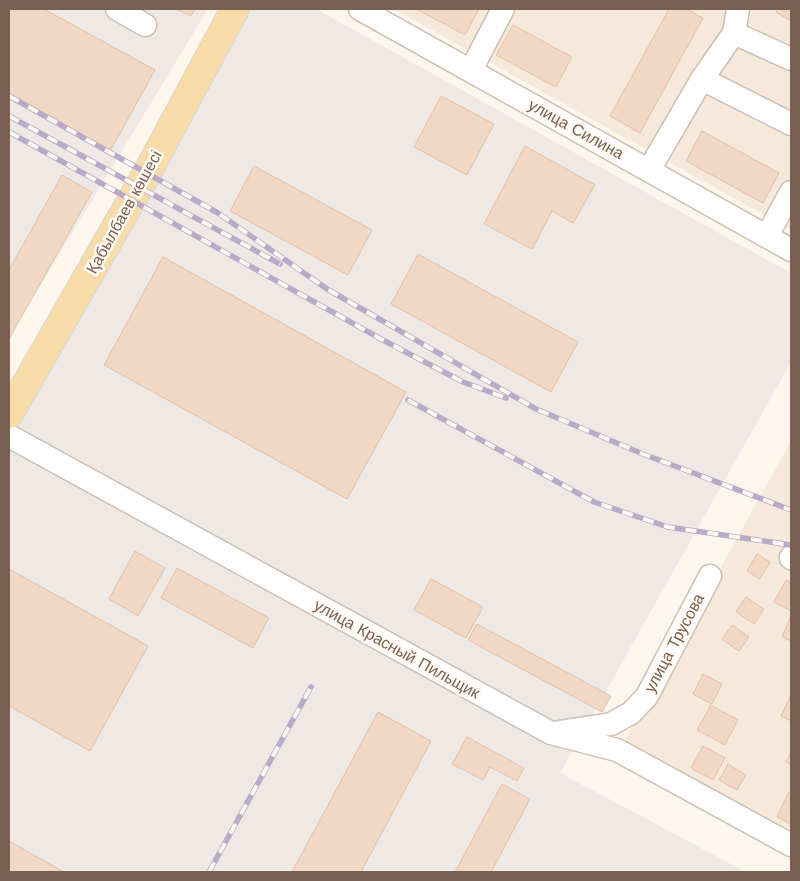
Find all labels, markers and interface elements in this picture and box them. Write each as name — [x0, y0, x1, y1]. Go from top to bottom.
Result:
street label: улица Силина — [525, 95, 627, 163]
street label: Қабылбаев көшесі — [82, 147, 166, 277]
street label: улица Трусова — [640, 590, 708, 696]
street label: улица Красный Пильщик — [311, 595, 484, 703]

